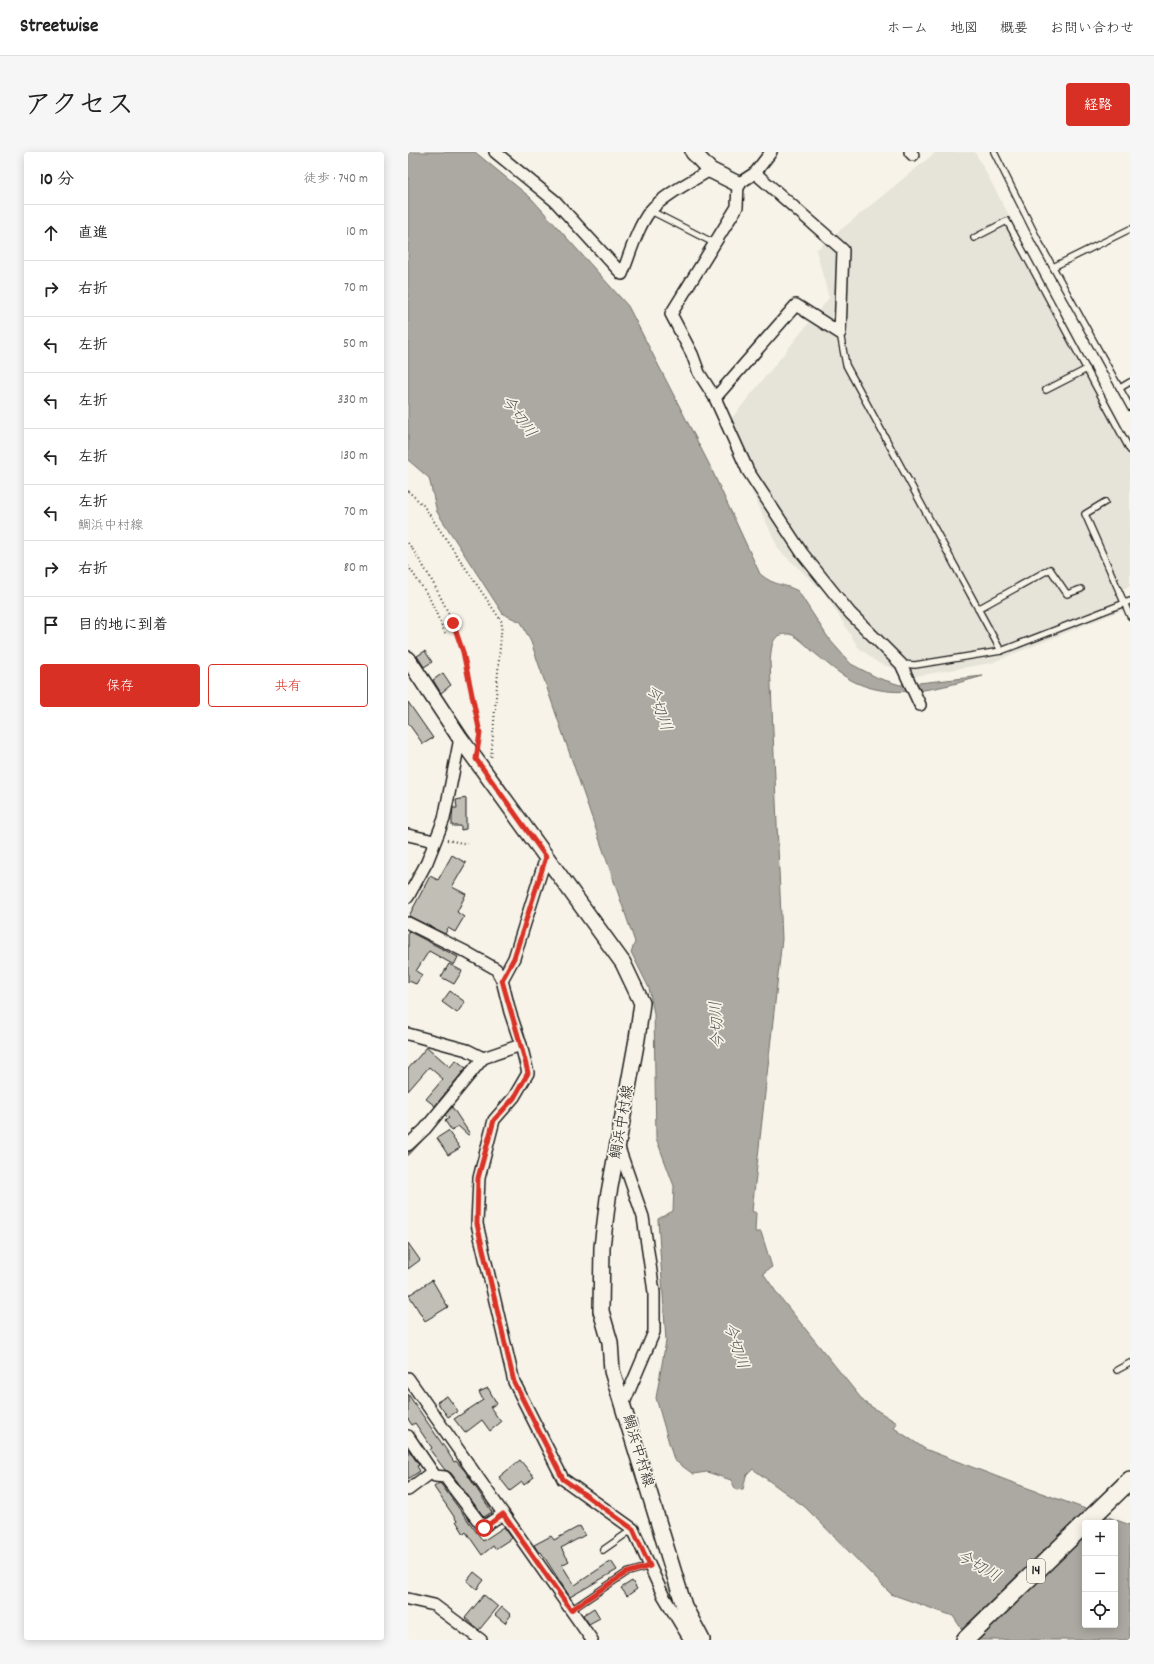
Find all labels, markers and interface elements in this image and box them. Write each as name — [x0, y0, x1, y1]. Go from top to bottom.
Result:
text: Streetwise — [20, 14, 98, 41]
text: ホーム — [887, 19, 928, 39]
text: 地図 — [950, 19, 978, 39]
text: 概要 — [1000, 19, 1028, 39]
text: お問い合わせ — [1050, 19, 1134, 39]
button: 経路 — [1066, 83, 1130, 126]
text: アクセス — [24, 88, 134, 128]
text: 10 分 — [40, 169, 74, 193]
text: 徒歩 · 740 m — [304, 170, 368, 189]
icon: ahead — [40, 222, 62, 244]
text: 直進 — [78, 223, 108, 245]
text: 10 m — [346, 223, 368, 242]
icon: right — [40, 278, 62, 300]
text: 右折 — [78, 279, 108, 301]
text: 70 m — [344, 279, 368, 298]
icon: left — [40, 334, 62, 356]
text: 左折 — [78, 335, 108, 357]
text: 50 m — [343, 335, 368, 354]
icon: left — [40, 390, 62, 412]
text: 左折 — [78, 391, 108, 413]
text: 330 m — [337, 391, 368, 410]
water label: 今切川 — [495, 391, 541, 443]
icon: left — [40, 446, 62, 468]
text: 左折 — [78, 447, 108, 469]
text: 130 m — [340, 447, 368, 466]
text: 左折 — [78, 492, 108, 514]
icon: left — [40, 502, 62, 524]
text: 70 m — [344, 503, 368, 522]
text: 鯛浜中村線 — [78, 517, 143, 536]
icon: right — [40, 558, 62, 580]
text: 右折 — [78, 559, 108, 581]
text: 80 m — [344, 559, 368, 578]
icon: arrive — [40, 614, 62, 636]
route end — [444, 614, 462, 632]
text: 目的地に到着 — [78, 615, 168, 637]
button: 保存 — [40, 664, 200, 707]
button: 共有 — [208, 664, 368, 707]
water label: 今切川 — [639, 682, 677, 734]
water label: 今切川 — [705, 1000, 731, 1050]
street label: 鯛浜中村線 — [606, 1083, 640, 1161]
water label: 今切川 — [717, 1320, 753, 1372]
street label: 鯛浜中村線 — [616, 1412, 658, 1490]
route start — [475, 1519, 493, 1537]
map controls — [1082, 1520, 1118, 1628]
button: + — [1082, 1520, 1118, 1556]
water label: 今切川 — [951, 1545, 1005, 1589]
button: − — [1082, 1556, 1118, 1592]
road number: 14 — [1027, 1559, 1045, 1583]
button: locate — [1082, 1592, 1118, 1628]

